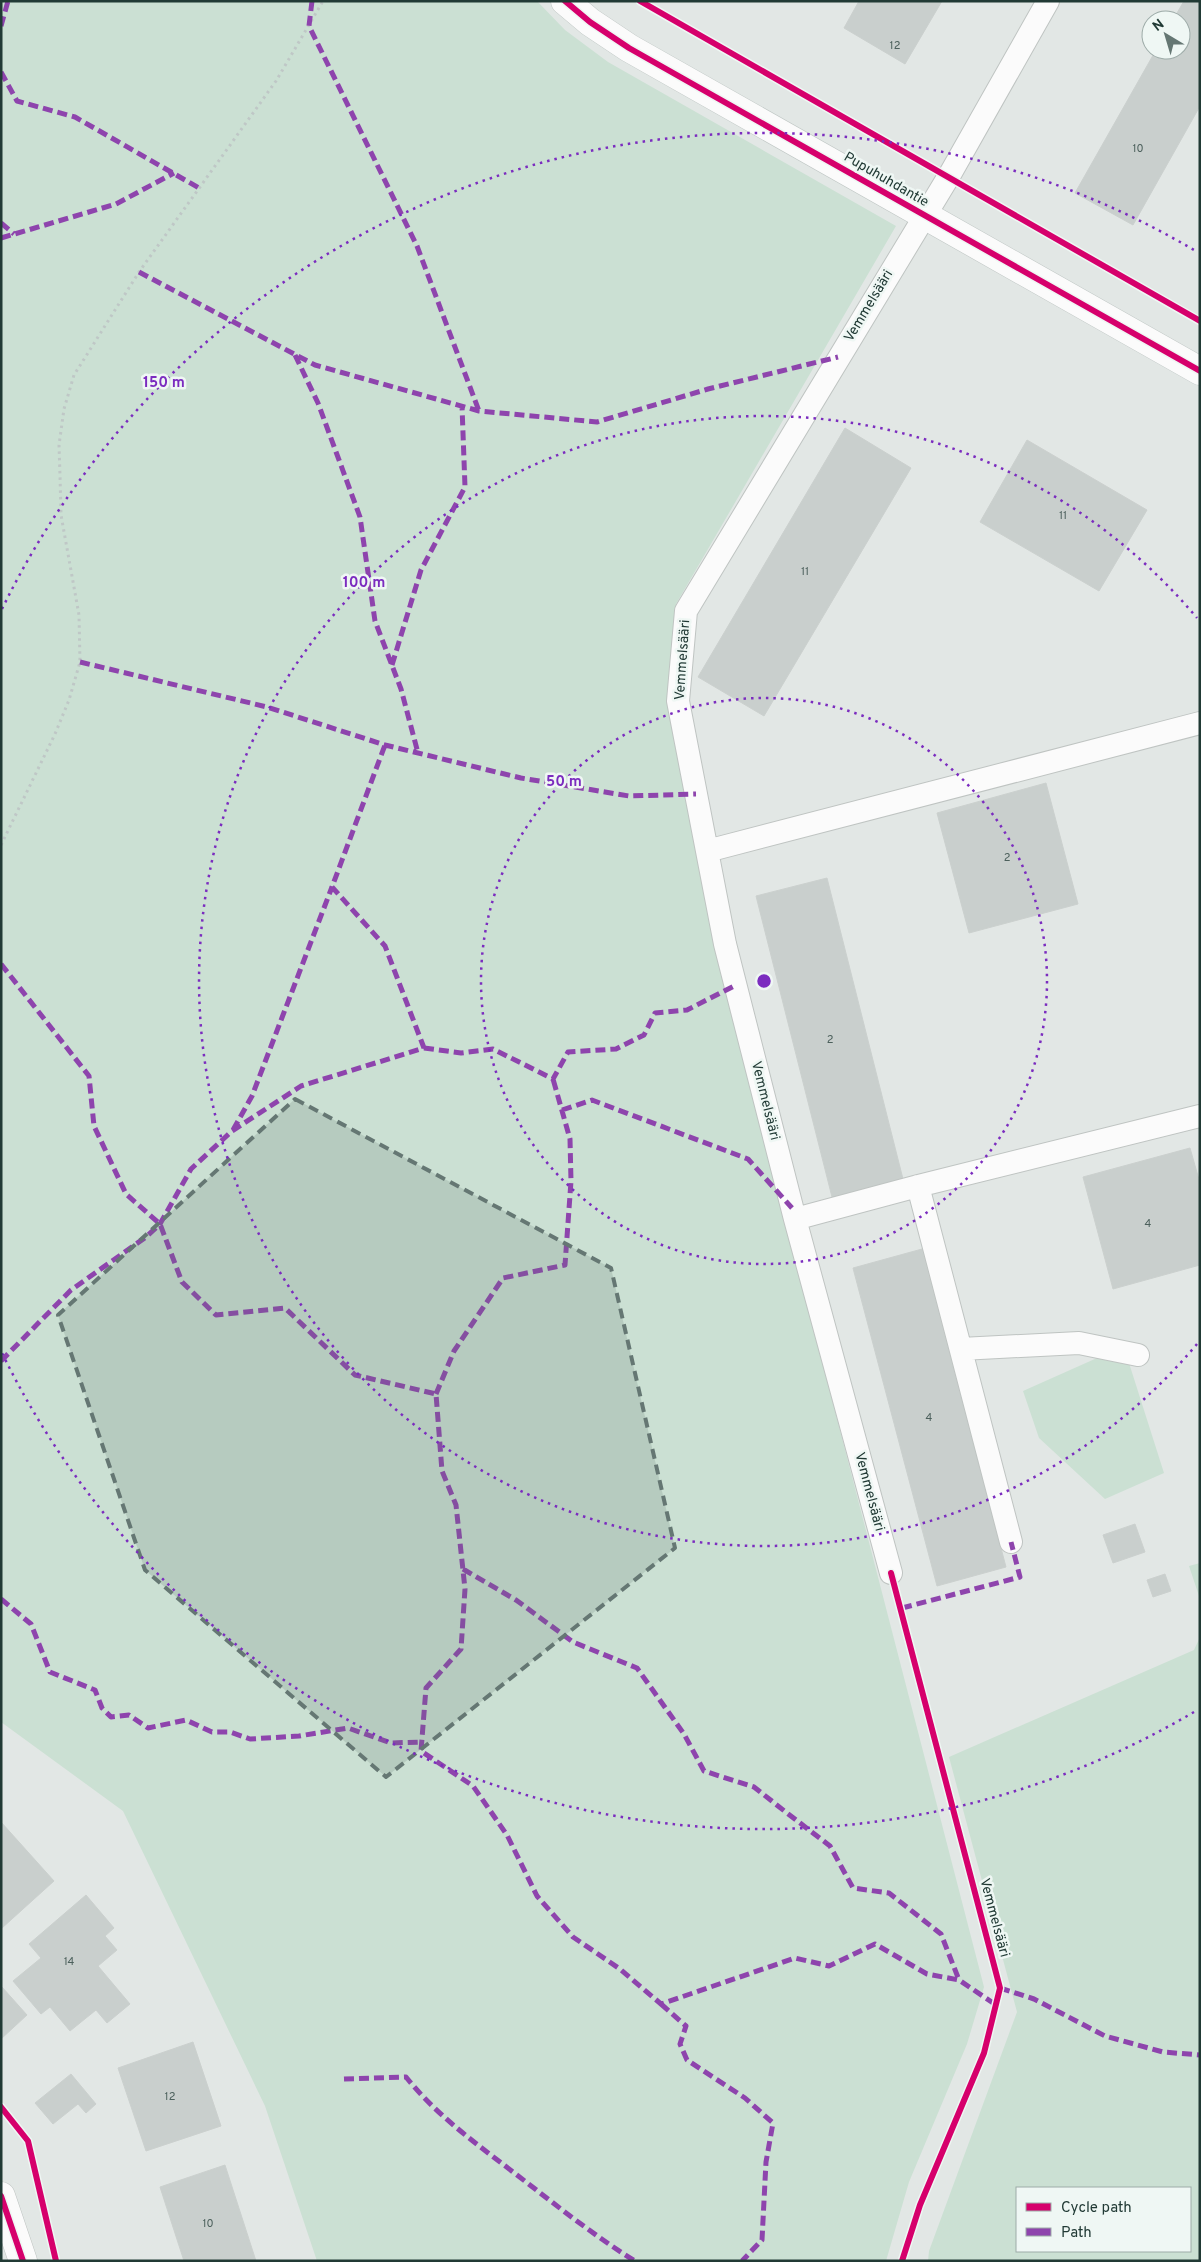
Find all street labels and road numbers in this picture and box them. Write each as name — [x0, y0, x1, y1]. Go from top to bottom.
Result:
street label: Pupuhuhdantie — [840, 149, 932, 211]
street label: Vemmelsääri — [841, 267, 897, 345]
street label: Vemmelsääri — [672, 619, 694, 701]
street label: Vemmelsääri — [747, 1060, 783, 1142]
street label: Vemmelsääri — [850, 1451, 888, 1533]
street label: Vemmelsääri — [975, 1877, 1013, 1959]

